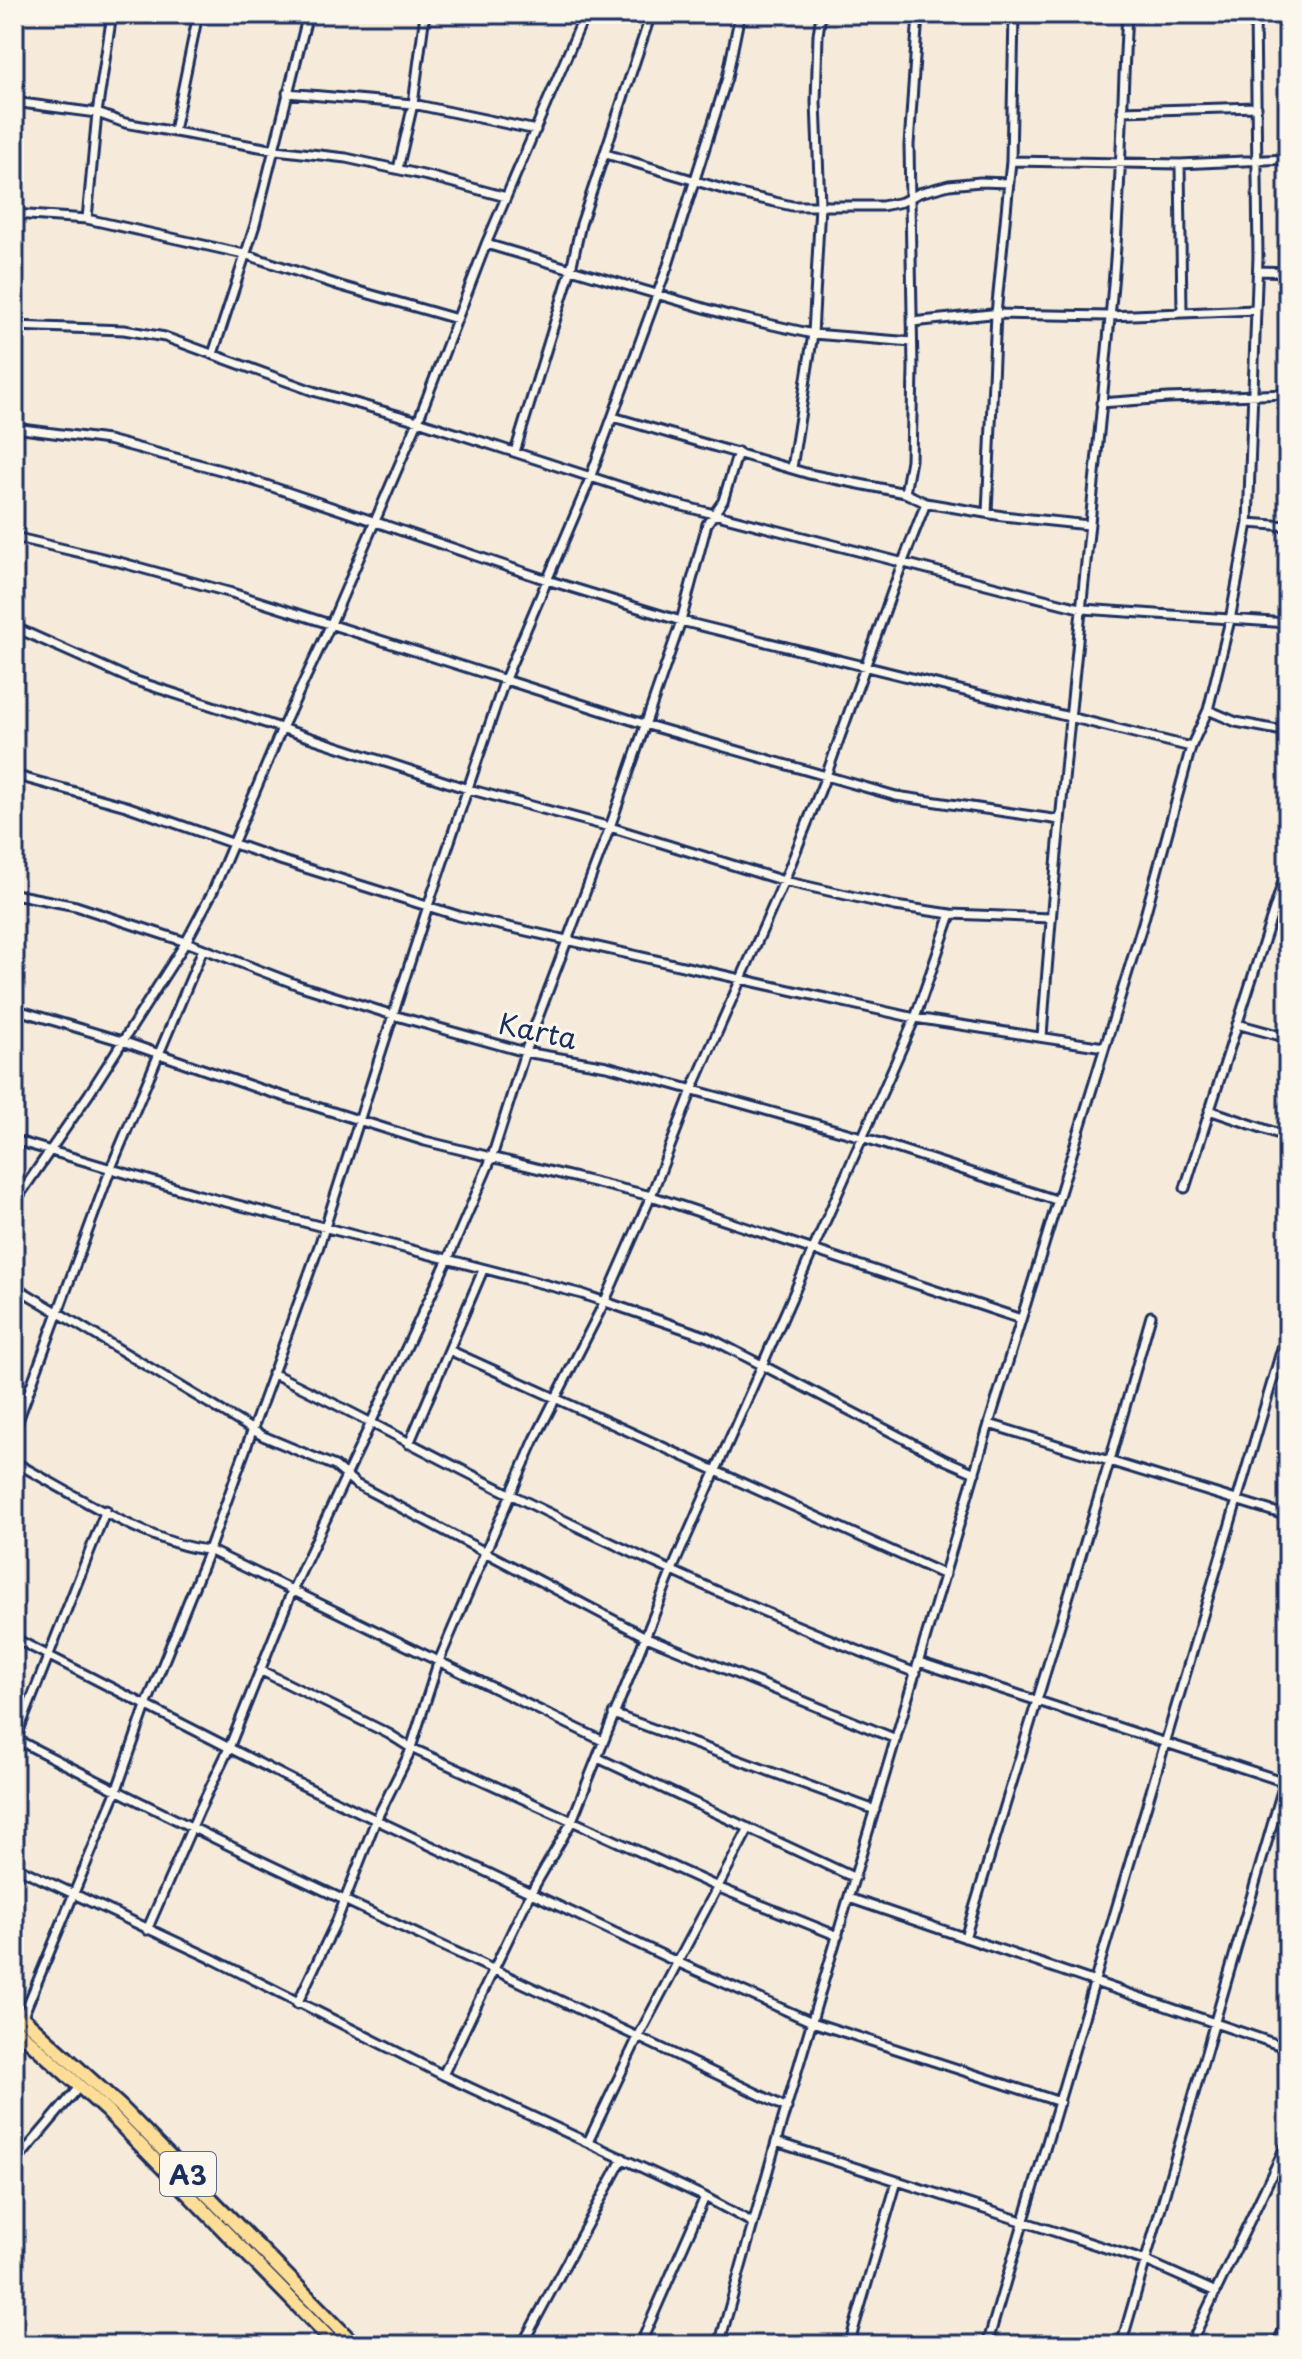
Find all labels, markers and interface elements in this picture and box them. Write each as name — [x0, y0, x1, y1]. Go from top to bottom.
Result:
street label: Karta — [495, 1001, 582, 1059]
road number: A3 — [160, 2152, 216, 2196]

